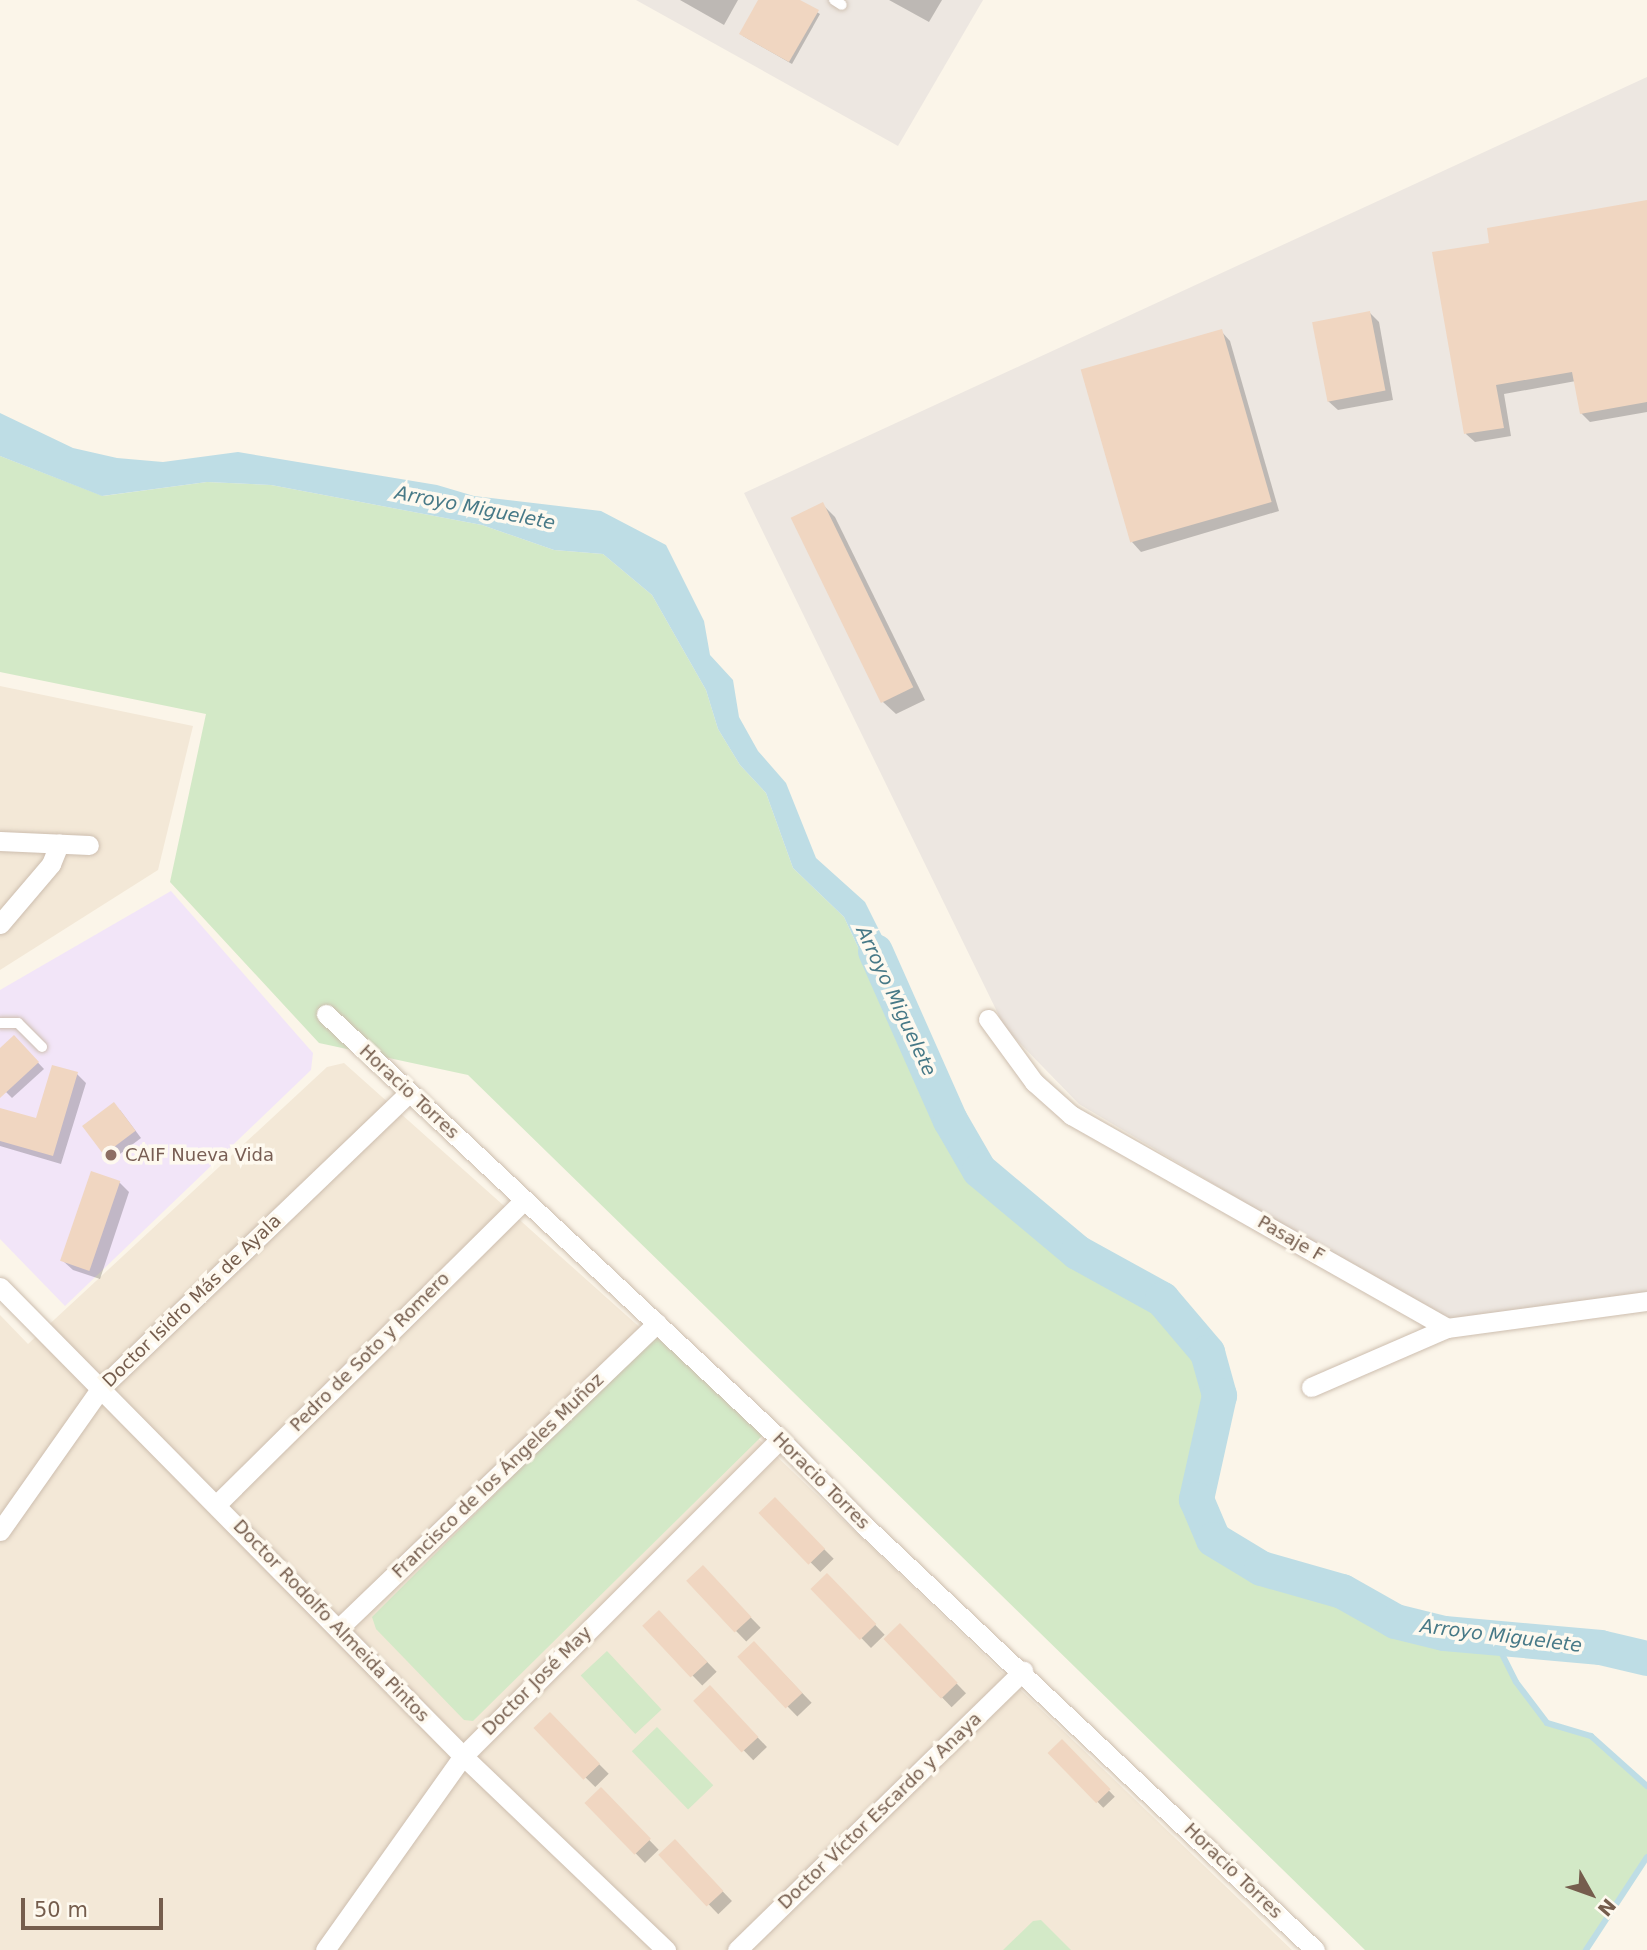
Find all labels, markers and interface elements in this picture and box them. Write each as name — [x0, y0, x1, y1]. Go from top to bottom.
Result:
water label: Arroyo Miguelete — [393, 481, 557, 535]
water label: Arroyo Miguelete — [851, 922, 941, 1080]
street label: Horacio Torres — [355, 1040, 463, 1144]
place label: CAIF Nueva Vida — [125, 1144, 274, 1166]
marker: CAIF Nueva Vida — [103, 1147, 119, 1163]
street label: Doctor Isidro Más de Ayala — [98, 1210, 286, 1392]
street label: Pasaje F — [1254, 1211, 1328, 1267]
street label: Pedro de Soto y Romero — [286, 1268, 454, 1436]
street label: Francisco de los Ángeles Muñoz — [388, 1369, 608, 1583]
street label: Horacio Torres — [768, 1428, 874, 1534]
street label: Doctor Rodolfo Almeida Pintos — [229, 1515, 433, 1727]
water label: Arroyo Miguelete — [1419, 1615, 1583, 1657]
street label: Doctor José May — [478, 1622, 596, 1740]
street label: Doctor Víctor Escardo y Anaya — [774, 1708, 986, 1914]
street label: Horacio Torres — [1179, 1819, 1287, 1923]
north arrow — [1556, 1859, 1626, 1929]
scale bar — [24, 1884, 166, 1928]
text: N — [1594, 1894, 1621, 1921]
text: 50 m — [34, 1898, 88, 1922]

